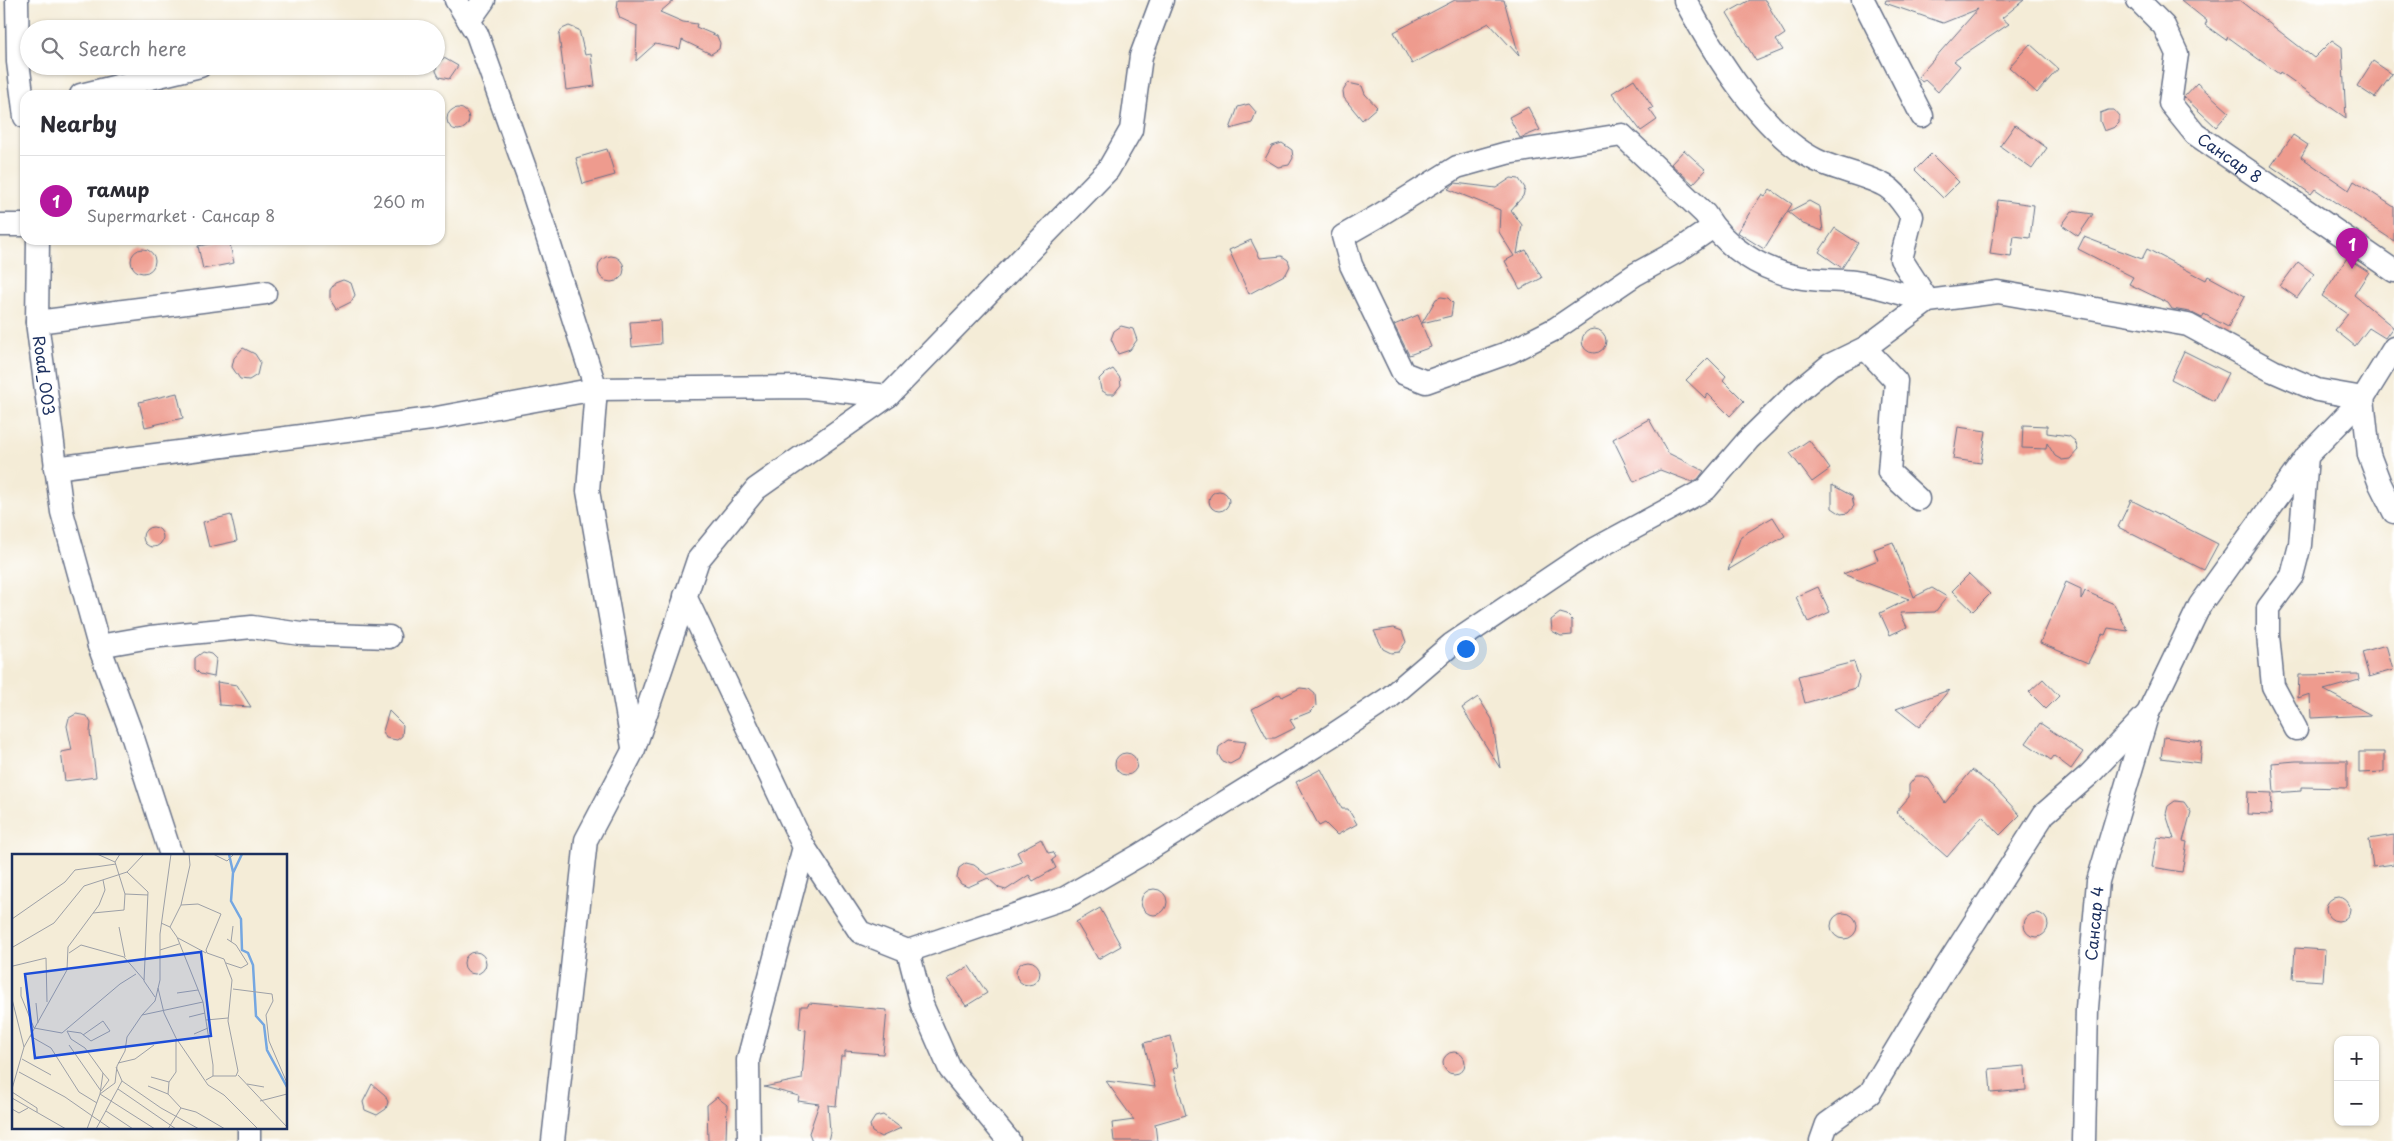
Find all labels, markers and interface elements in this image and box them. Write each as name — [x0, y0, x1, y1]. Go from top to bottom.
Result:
search box — [20, 20, 445, 75]
icon: search — [38, 34, 66, 62]
text: Search here — [78, 34, 187, 62]
text: Nearby — [40, 107, 117, 139]
street label: Сансар 8 — [2193, 126, 2268, 188]
text: тамир — [87, 175, 149, 203]
text: 1 — [52, 189, 60, 213]
text: 260 m — [373, 189, 425, 213]
text: Supermarket · Сансар 8 — [87, 203, 275, 227]
pin: 1 — [2336, 228, 2368, 269]
street label: Road_003 — [28, 334, 62, 417]
your location — [1453, 636, 1479, 662]
inset map — [12, 854, 288, 1128]
street label: Сансар 4 — [2078, 885, 2109, 962]
map controls — [2334, 1036, 2379, 1126]
button: + — [2334, 1036, 2379, 1081]
button: − — [2334, 1081, 2379, 1126]

